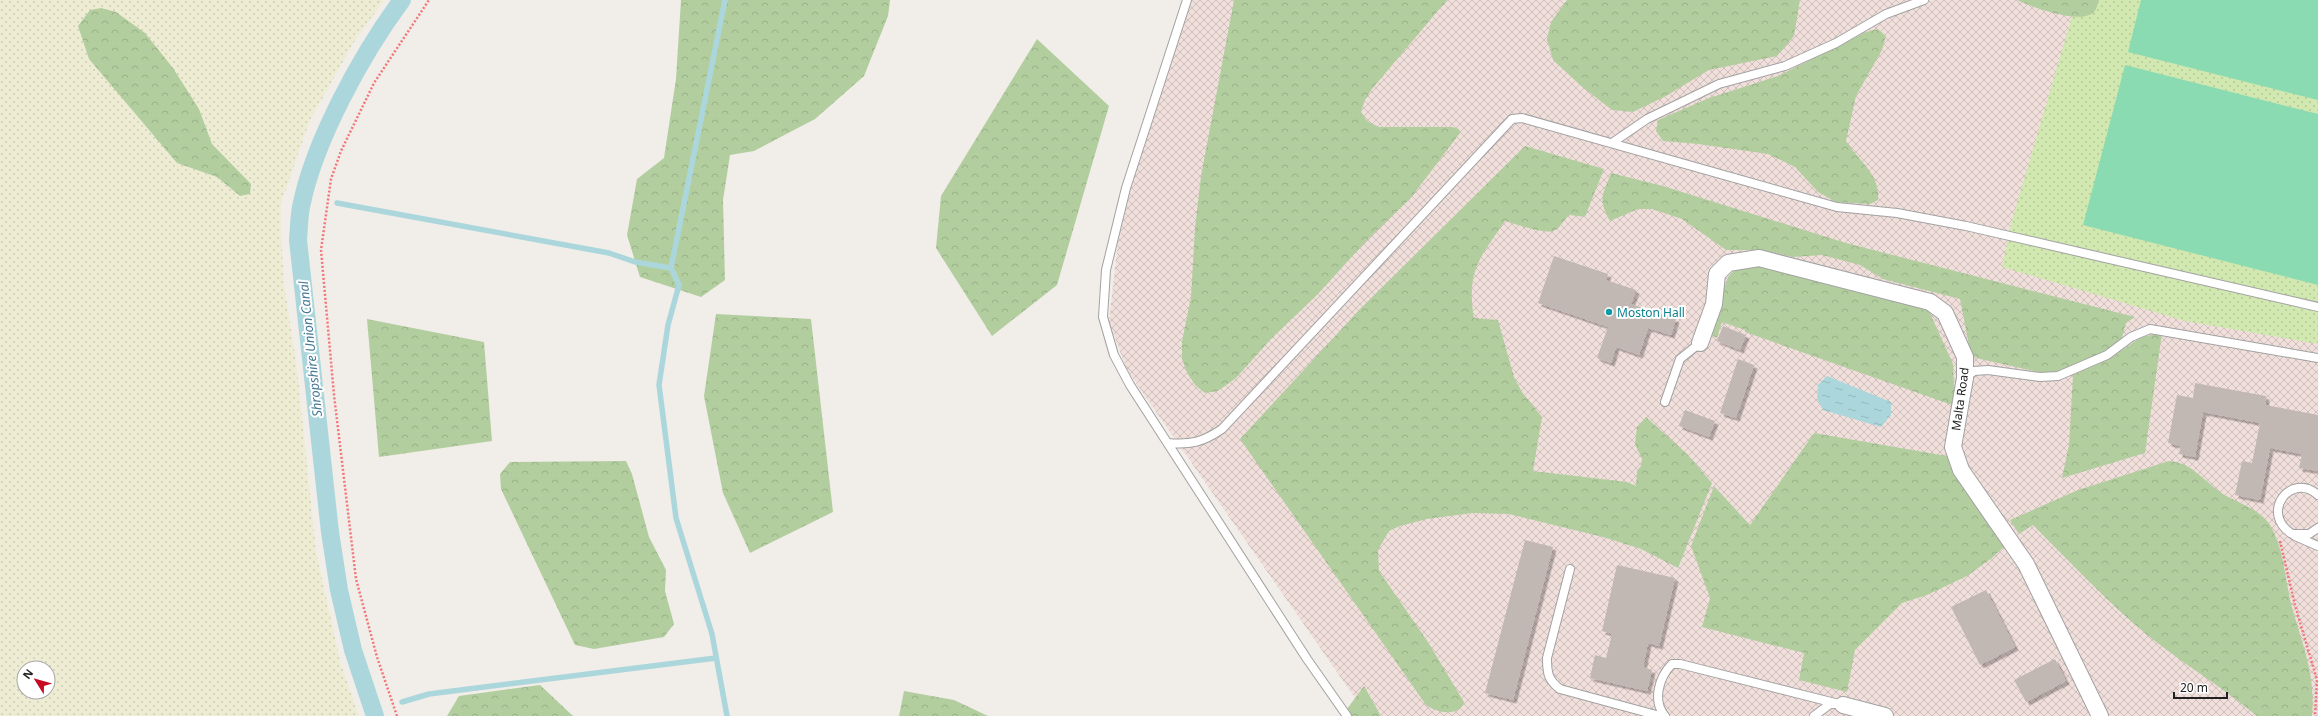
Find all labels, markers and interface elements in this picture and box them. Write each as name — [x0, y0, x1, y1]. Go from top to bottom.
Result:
water label: Shropshire Union Canal — [294, 280, 326, 418]
place label: Moston Hall — [1617, 304, 1685, 321]
marker: Moston Hall — [1604, 307, 1614, 317]
street label: Malta Road — [1947, 366, 1973, 432]
north arrow — [16, 660, 56, 700]
text: N — [19, 666, 36, 682]
scale bar — [2174, 674, 2227, 700]
text: 20 m — [2180, 679, 2208, 696]

